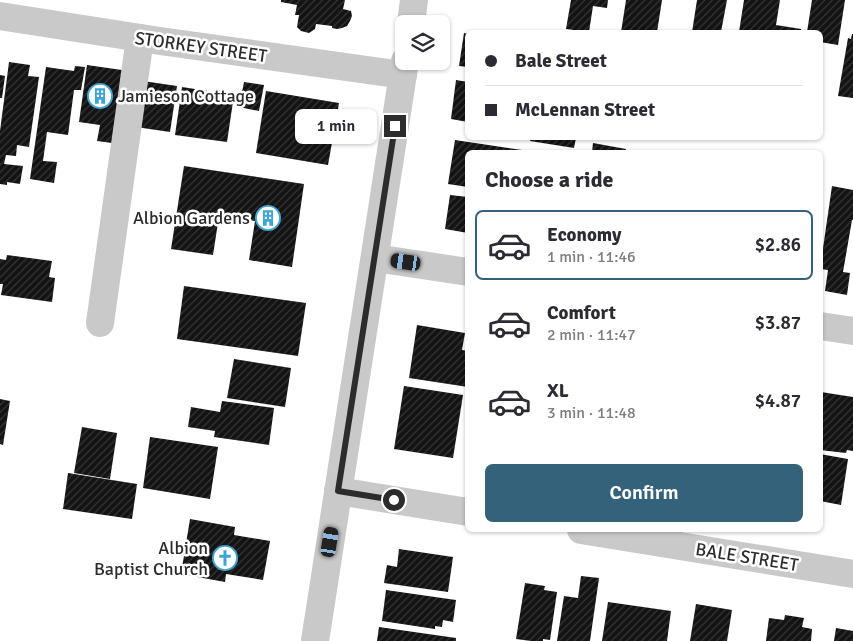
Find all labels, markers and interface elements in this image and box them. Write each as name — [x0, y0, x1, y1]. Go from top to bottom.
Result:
map controls — [395, 15, 450, 70]
button: layers — [395, 15, 450, 70]
street label: STORKEY STREET — [134, 27, 268, 67]
text: Bale Street — [515, 49, 607, 73]
building icon: Jamieson Cottage — [87, 83, 113, 109]
place label: Jamieson Cottage — [118, 85, 254, 107]
text: McLennan Street — [515, 98, 655, 122]
callout: 1 min — [295, 108, 378, 144]
route end — [384, 115, 406, 137]
text: 1 min — [317, 116, 355, 136]
text: Choose a ride — [485, 166, 613, 193]
building icon: Albion Gardens — [255, 205, 281, 231]
place label: Albion Gardens — [133, 207, 250, 229]
icon: car — [487, 223, 532, 268]
text: Economy — [547, 223, 621, 247]
text: $2.86 — [755, 233, 801, 257]
text: 1 min · 11:46 — [547, 247, 636, 267]
car — [390, 252, 421, 272]
icon: car — [487, 301, 532, 346]
text: Comfort — [547, 301, 616, 325]
text: $3.87 — [755, 311, 801, 335]
text: 2 min · 11:47 — [547, 325, 636, 345]
icon: car — [487, 379, 532, 424]
text: XL — [547, 379, 569, 403]
text: $4.87 — [755, 389, 801, 413]
text: 3 min · 11:48 — [547, 403, 636, 423]
button: Confirm — [485, 464, 803, 522]
route start — [383, 489, 405, 511]
car — [320, 526, 339, 558]
place label: Albion Baptist Church — [94, 537, 208, 580]
street label: BALE STREET — [694, 538, 800, 576]
church icon: Albion Baptist Church — [212, 545, 238, 571]

